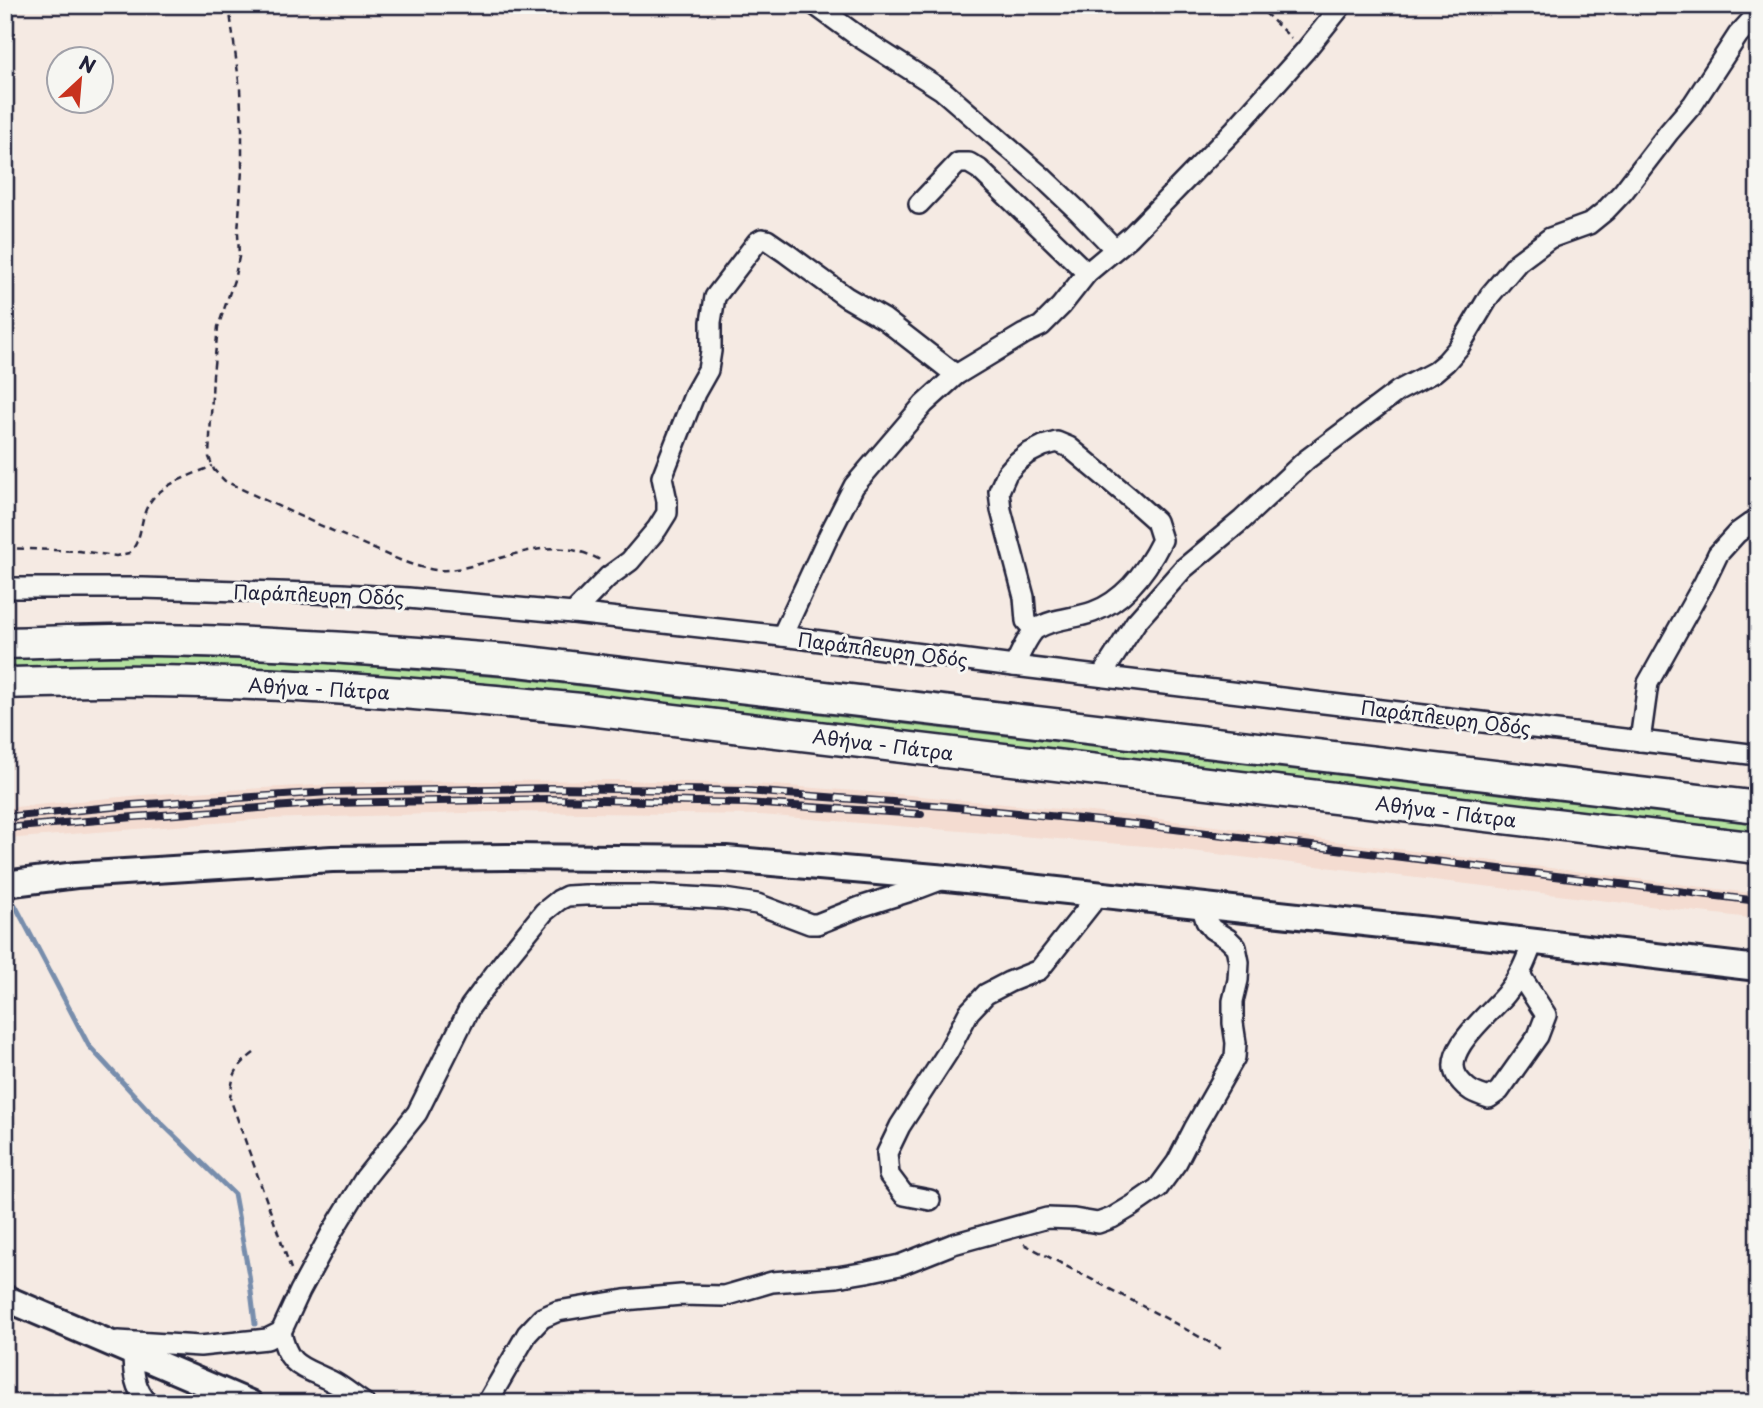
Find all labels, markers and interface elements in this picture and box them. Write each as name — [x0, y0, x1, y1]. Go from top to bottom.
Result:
north arrow — [46, 46, 116, 116]
text: N — [75, 48, 101, 80]
street label: Παράπλευρη Οδός — [233, 577, 405, 611]
street label: Παράπλευρη Οδός — [797, 625, 969, 673]
street label: Αθήνα - Πάτρα — [247, 670, 391, 706]
street label: Παράπλευρη Οδός — [1360, 693, 1532, 741]
street label: Αθήνα - Πάτρα — [811, 721, 955, 767]
street label: Αθήνα - Πάτρα — [1374, 788, 1518, 834]

